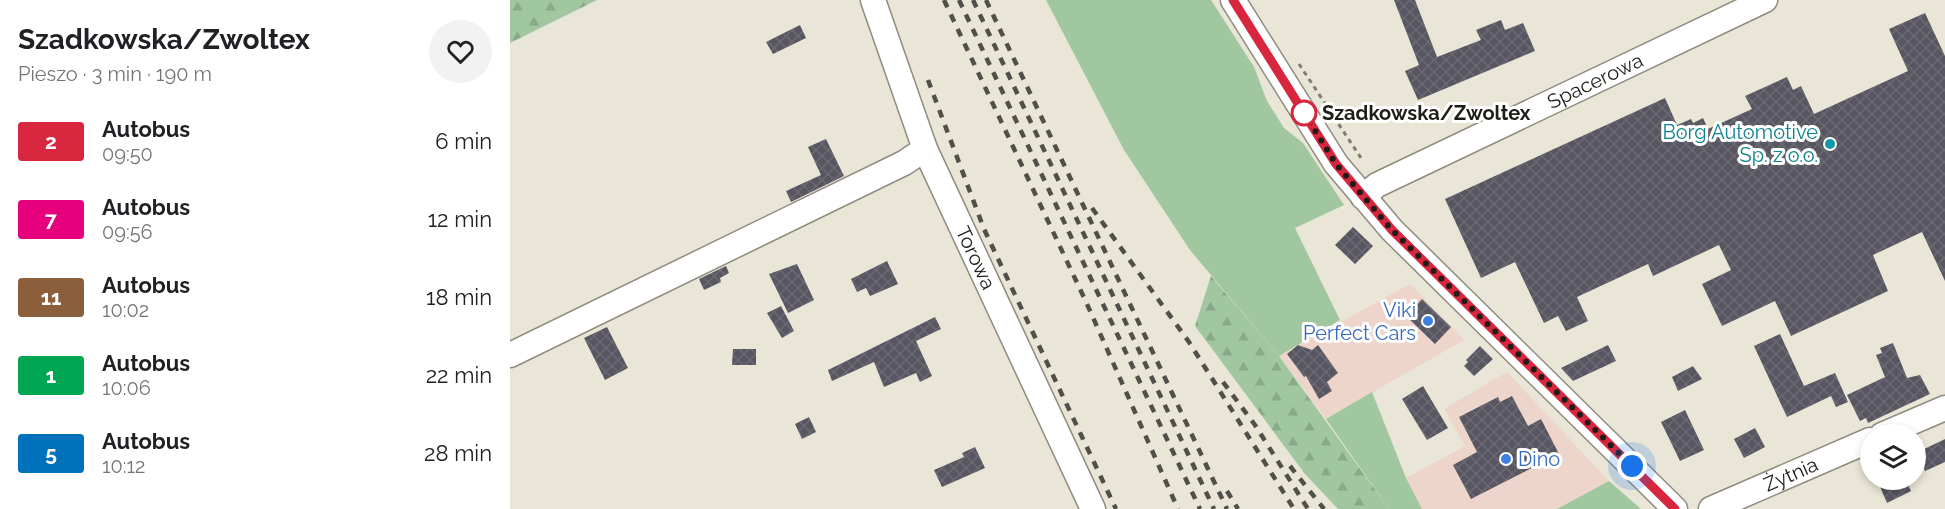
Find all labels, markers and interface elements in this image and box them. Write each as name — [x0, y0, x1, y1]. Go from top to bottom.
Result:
button: heart — [429, 20, 492, 83]
text: Szadkowska/Zwoltex — [18, 23, 310, 56]
street label: Spacerowa — [1543, 48, 1647, 114]
text: Pieszo · 3 min · 190 m — [18, 62, 212, 86]
marker: Szadkowska/Zwoltex — [1291, 100, 1317, 126]
place label: Szadkowska/Zwoltex — [1322, 101, 1531, 125]
text: Autobus — [102, 116, 190, 142]
place label: Borg Automotive Sp. z o.o. — [1662, 120, 1818, 167]
text: 6 min — [435, 128, 492, 154]
text: 2 — [45, 129, 57, 154]
marker: Borg Automotive Sp. z o.o. — [1823, 137, 1837, 151]
text: 09:50 — [102, 142, 153, 166]
text: Autobus — [102, 194, 190, 220]
text: 12 min — [428, 206, 492, 232]
text: 7 — [45, 207, 57, 232]
text: 09:56 — [102, 220, 153, 244]
street label: Torowa — [951, 222, 1001, 293]
text: Autobus — [102, 272, 190, 298]
text: 18 min — [426, 284, 492, 310]
text: 11 — [41, 285, 61, 310]
text: 10:02 — [102, 298, 149, 322]
place label: Viki Perfect Cars — [1303, 298, 1416, 345]
marker: Viki Perfect Cars — [1421, 314, 1435, 328]
text: Autobus — [102, 350, 190, 376]
text: 22 min — [426, 362, 492, 388]
text: 1 — [46, 363, 56, 388]
text: 10:06 — [102, 376, 151, 400]
map controls — [1860, 424, 1926, 490]
button: layers — [1860, 424, 1926, 490]
text: Autobus — [102, 428, 190, 454]
text: 28 min — [424, 440, 492, 466]
text: 5 — [45, 441, 57, 466]
place label: Dino — [1518, 447, 1560, 471]
your location — [1617, 451, 1647, 481]
marker: Dino — [1499, 452, 1513, 466]
street label: Żytnia — [1760, 452, 1822, 497]
text: 10:12 — [102, 454, 146, 478]

